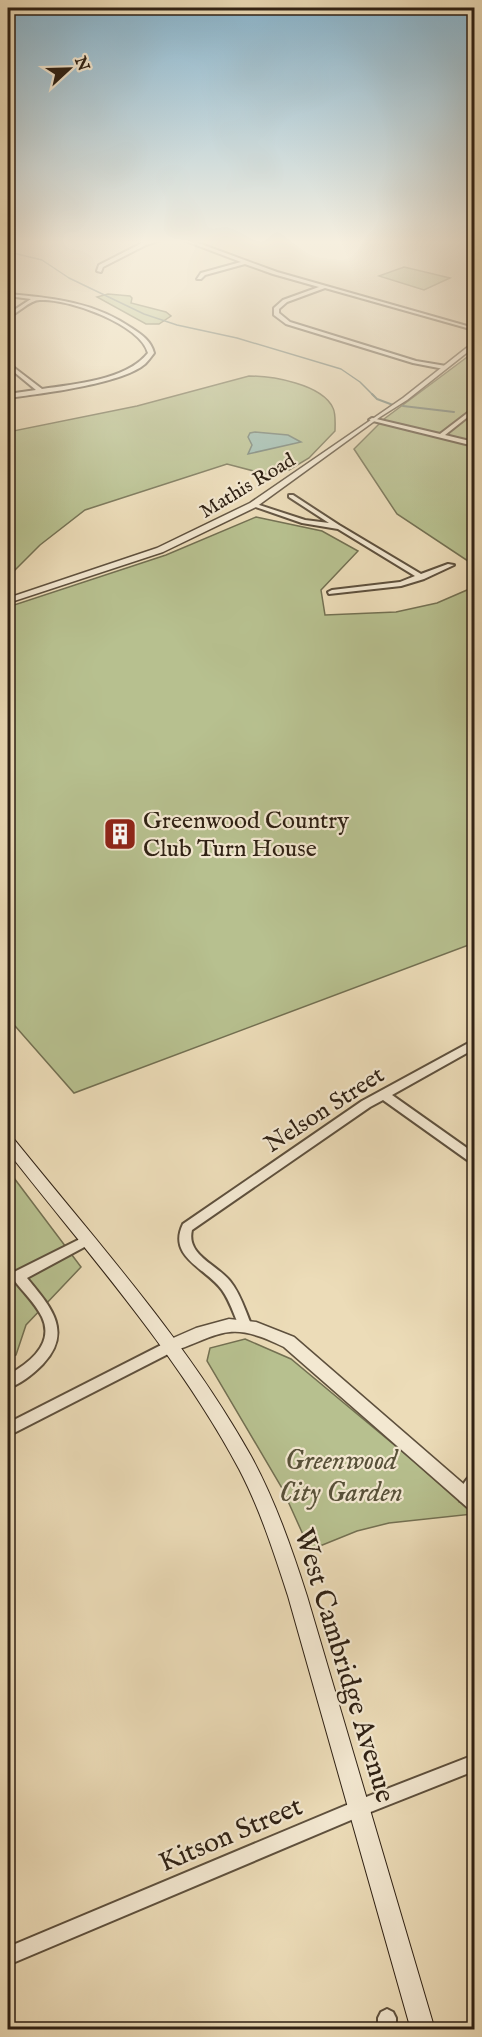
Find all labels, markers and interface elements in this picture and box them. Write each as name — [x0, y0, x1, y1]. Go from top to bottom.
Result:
north arrow — [39, 39, 99, 99]
text: N — [69, 53, 93, 74]
street label: Mathis Road — [196, 448, 300, 525]
place label: Greenwood Country Club Turn House — [143, 806, 349, 865]
building icon: Greenwood Country Club Turn House — [102, 816, 138, 852]
street label: Nelson Street — [259, 1060, 391, 1160]
park label: Greenwood City Garden — [279, 1444, 403, 1511]
street label: West Cambridge Avenue — [285, 1525, 402, 1807]
street label: Kitson Street — [154, 1789, 308, 1881]

